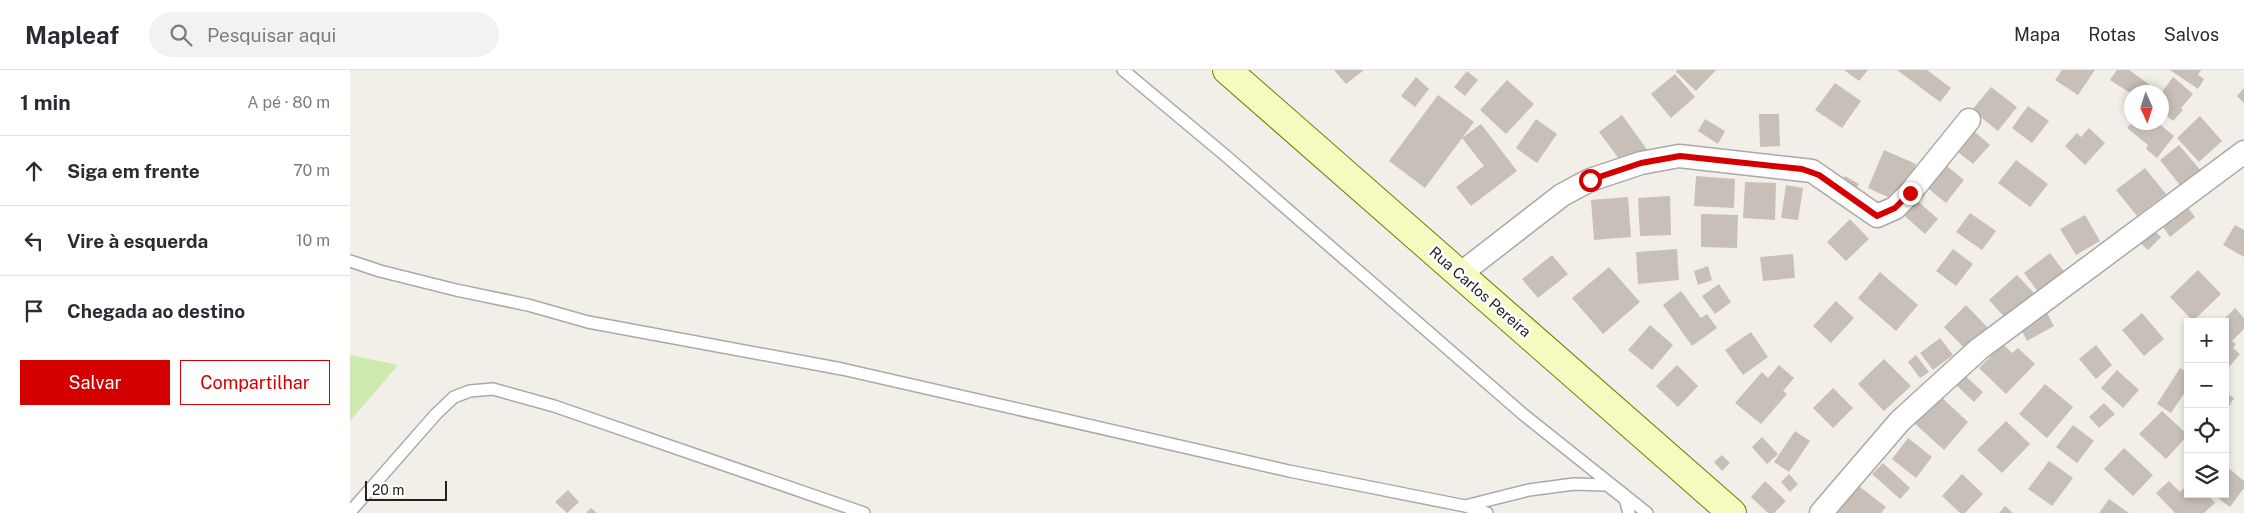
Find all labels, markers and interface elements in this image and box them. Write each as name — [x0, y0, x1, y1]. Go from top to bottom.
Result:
search box — [149, 12, 499, 57]
text: Mapleaf — [25, 21, 119, 49]
icon: search — [167, 21, 195, 49]
text: Pesquisar aqui — [207, 24, 336, 46]
text: Mapa — [2014, 24, 2060, 45]
text: Rotas — [2088, 24, 2136, 45]
text: Salvos — [2164, 24, 2219, 45]
north arrow — [2124, 85, 2169, 130]
text: 1 min — [20, 90, 71, 115]
text: A pé · 80 m — [247, 93, 330, 112]
icon: ahead — [20, 157, 48, 185]
text: Siga em frente — [67, 160, 200, 182]
text: 70 m — [293, 161, 330, 180]
route start — [1579, 169, 1602, 192]
route end — [1899, 182, 1922, 205]
icon: left — [20, 227, 48, 255]
text: Vire à esquerda — [67, 230, 208, 252]
text: 10 m — [296, 231, 330, 250]
street label: Rua Carlos Pereira — [1426, 243, 1534, 340]
icon: arrive — [20, 297, 48, 325]
text: Chegada ao destino — [67, 300, 245, 322]
map controls — [2184, 318, 2229, 498]
button: + — [2184, 318, 2229, 363]
button: Salvar — [20, 360, 170, 405]
button: Compartilhar — [180, 360, 330, 405]
button: − — [2184, 363, 2229, 408]
button: locate — [2184, 408, 2229, 453]
button: layers — [2184, 453, 2229, 498]
scale bar — [365, 478, 448, 501]
text: 20 m — [372, 482, 404, 498]

